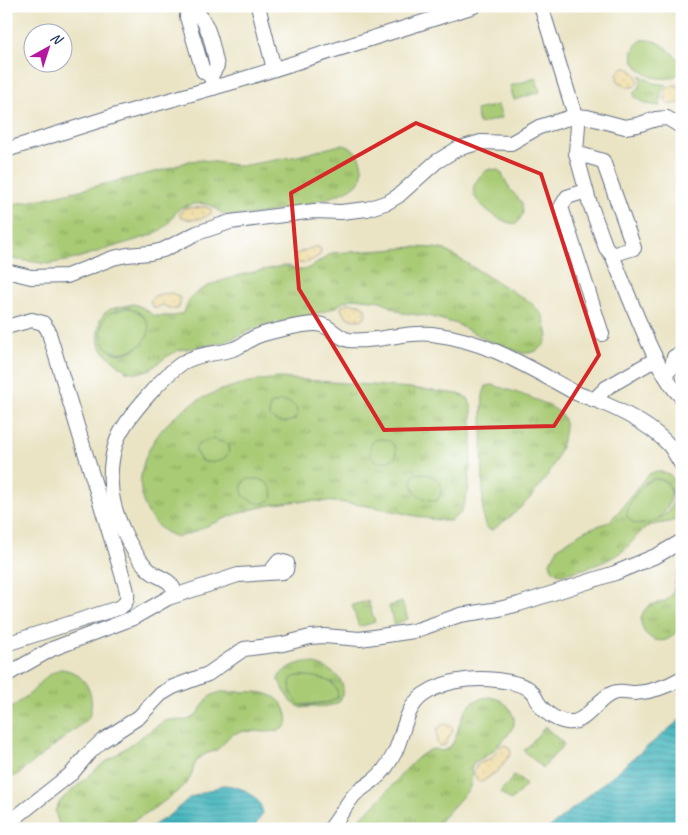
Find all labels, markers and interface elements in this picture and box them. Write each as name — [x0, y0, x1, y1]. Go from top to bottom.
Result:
north arrow — [22, 22, 72, 72]
text: N — [47, 29, 66, 49]

